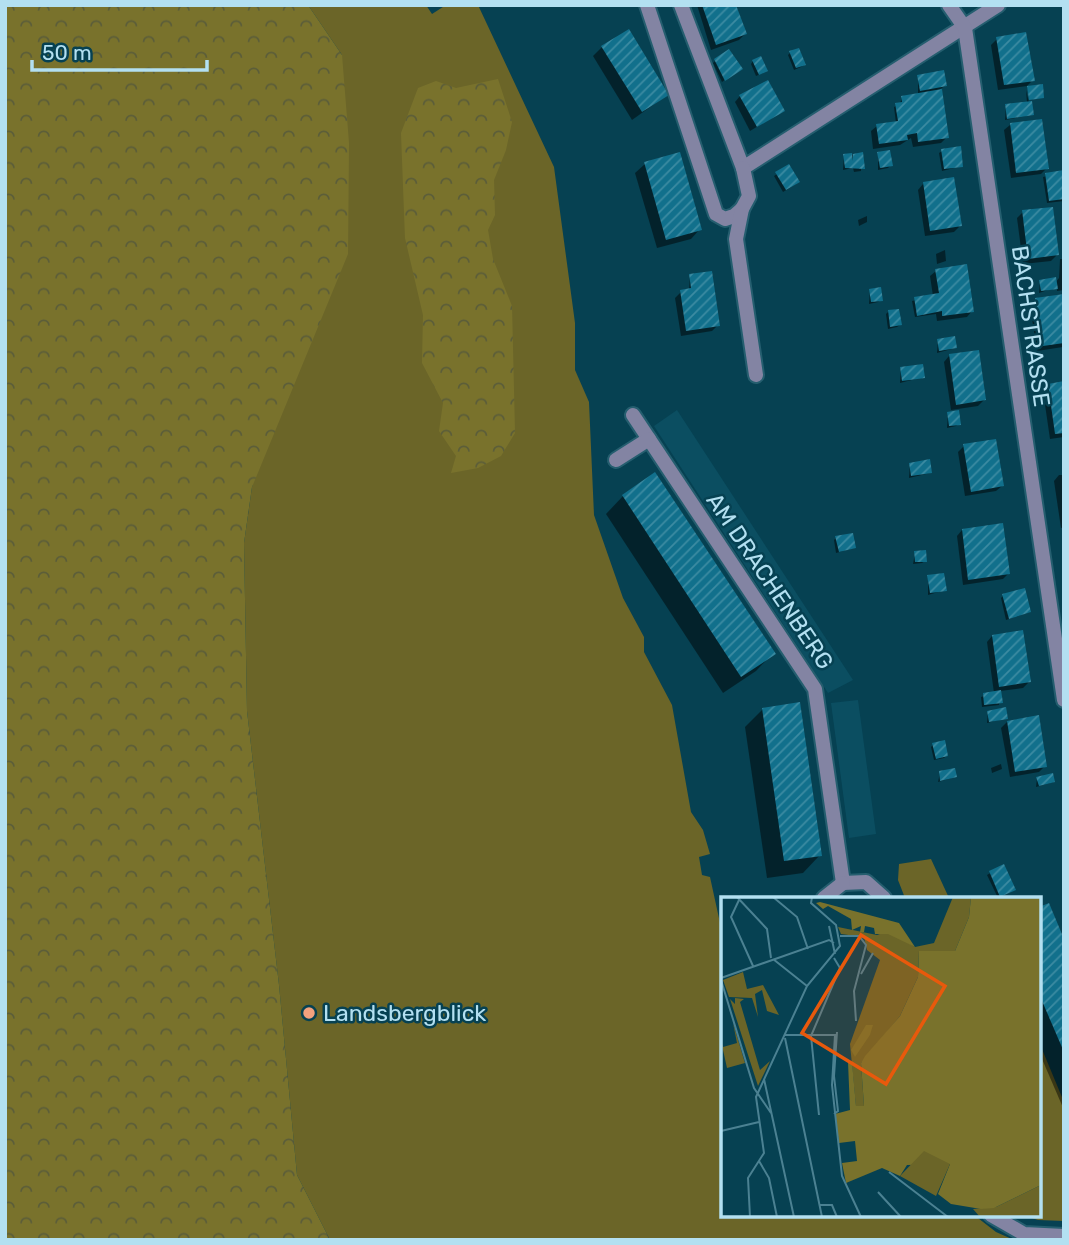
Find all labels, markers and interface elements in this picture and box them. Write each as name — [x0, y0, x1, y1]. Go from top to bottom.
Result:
scale bar — [32, 28, 206, 72]
text: 50 m — [42, 40, 92, 65]
street label: BACHSTRASSE — [1006, 244, 1056, 408]
street label: AM DRACHENBERG — [701, 487, 839, 675]
inset map — [721, 897, 1041, 1217]
place label: Landsbergblick — [323, 999, 486, 1027]
marker: Landsbergblick — [301, 1005, 317, 1021]

